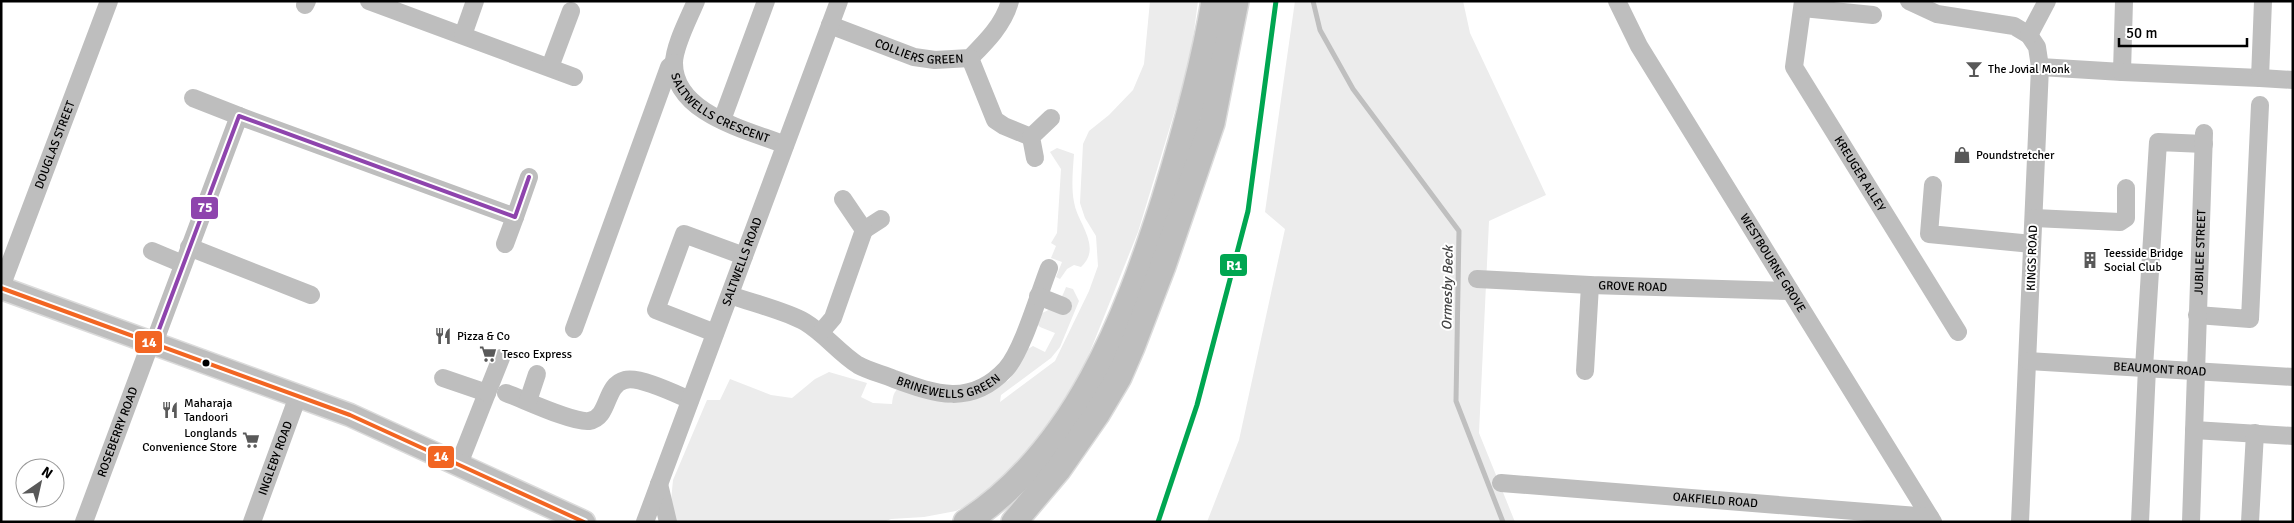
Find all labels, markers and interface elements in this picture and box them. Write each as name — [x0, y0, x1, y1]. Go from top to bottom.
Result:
scale bar — [2119, 15, 2246, 47]
text: 50 m — [2126, 24, 2157, 42]
street label: COLLIERS GREEN — [873, 36, 964, 68]
bar icon: The Jovial Monk — [1964, 59, 1984, 79]
place label: The Jovial Monk — [1988, 62, 2070, 77]
street label: SALTWELLS CRESCENT — [667, 71, 771, 147]
street label: DOUGLAS STREET — [32, 99, 79, 191]
street label: KREUGER ALLEY — [1831, 133, 1889, 214]
shop icon: Poundstretcher — [1952, 145, 1972, 165]
place label: Poundstretcher — [1976, 148, 2055, 163]
line badge: 75 — [190, 196, 219, 220]
text: 75 — [197, 199, 213, 216]
street label: JUBILEE STREET — [2192, 209, 2209, 295]
street label: WESTBOURNE GROVE — [1736, 211, 1809, 315]
street label: SALTWELLS ROAD — [719, 215, 766, 308]
street label: KINGS ROAD — [2024, 225, 2041, 291]
water label: Ormesby Beck — [1438, 244, 1457, 331]
place label: Teesside Bridge Social Club — [2104, 246, 2183, 275]
building icon: Teesside Bridge Social Club — [2080, 250, 2100, 270]
line badge: R1 — [1219, 253, 1248, 277]
text: R1 — [1226, 257, 1243, 274]
street label: GROVE ROAD — [1598, 278, 1668, 295]
restaurant icon: Pizza & Co — [433, 326, 453, 346]
place label: Pizza & Co — [457, 329, 510, 344]
line badge: 14 — [134, 330, 163, 354]
text: 14 — [141, 334, 157, 351]
supermarket icon: Tesco Express — [478, 344, 498, 364]
place label: Tesco Express — [502, 347, 572, 362]
unlabelled marker — [201, 358, 211, 368]
street label: BEAUMONT ROAD — [2113, 359, 2207, 380]
street label: BRINEWELLS GREEN — [894, 371, 1004, 402]
street label: ROSEBERRY ROAD — [94, 385, 142, 479]
place label: Maharaja Tandoori — [184, 396, 232, 425]
restaurant icon: Maharaja Tandoori — [160, 400, 180, 420]
street label: INGLEBY ROAD — [255, 419, 296, 497]
place label: Longlands Convenience Store — [142, 426, 237, 455]
supermarket icon: Longlands Convenience Store — [241, 430, 261, 450]
line badge: 14 — [427, 445, 455, 469]
text: 14 — [433, 448, 449, 465]
north arrow — [15, 458, 65, 508]
text: N — [38, 463, 56, 482]
street label: OAKFIELD ROAD — [1672, 490, 1759, 511]

